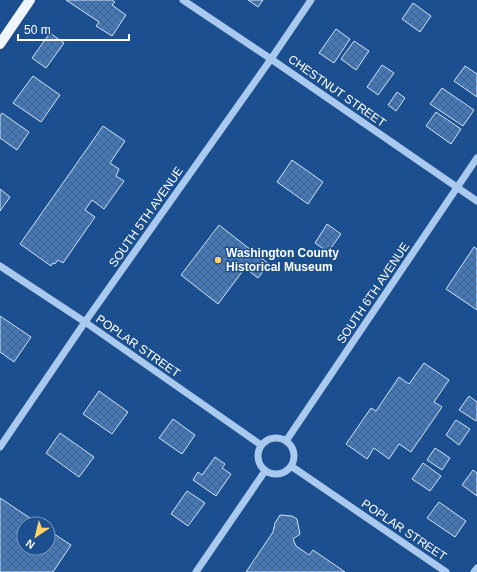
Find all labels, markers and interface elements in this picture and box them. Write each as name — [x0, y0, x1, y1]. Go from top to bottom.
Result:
scale bar — [18, 16, 129, 42]
text: 50 m — [24, 23, 51, 37]
street label: CHESTNUT STREET — [286, 52, 389, 130]
street label: SOUTH 5TH AVENUE — [106, 164, 186, 270]
street label: SOUTH 6TH AVENUE — [334, 240, 412, 346]
place label: Washington County Historical Museum — [226, 246, 339, 274]
marker: Washington County Historical Museum — [213, 255, 223, 265]
street label: POPLAR STREET — [93, 312, 183, 381]
street label: POPLAR STREET — [359, 496, 450, 564]
north arrow — [16, 516, 56, 556]
text: N — [24, 537, 37, 551]

